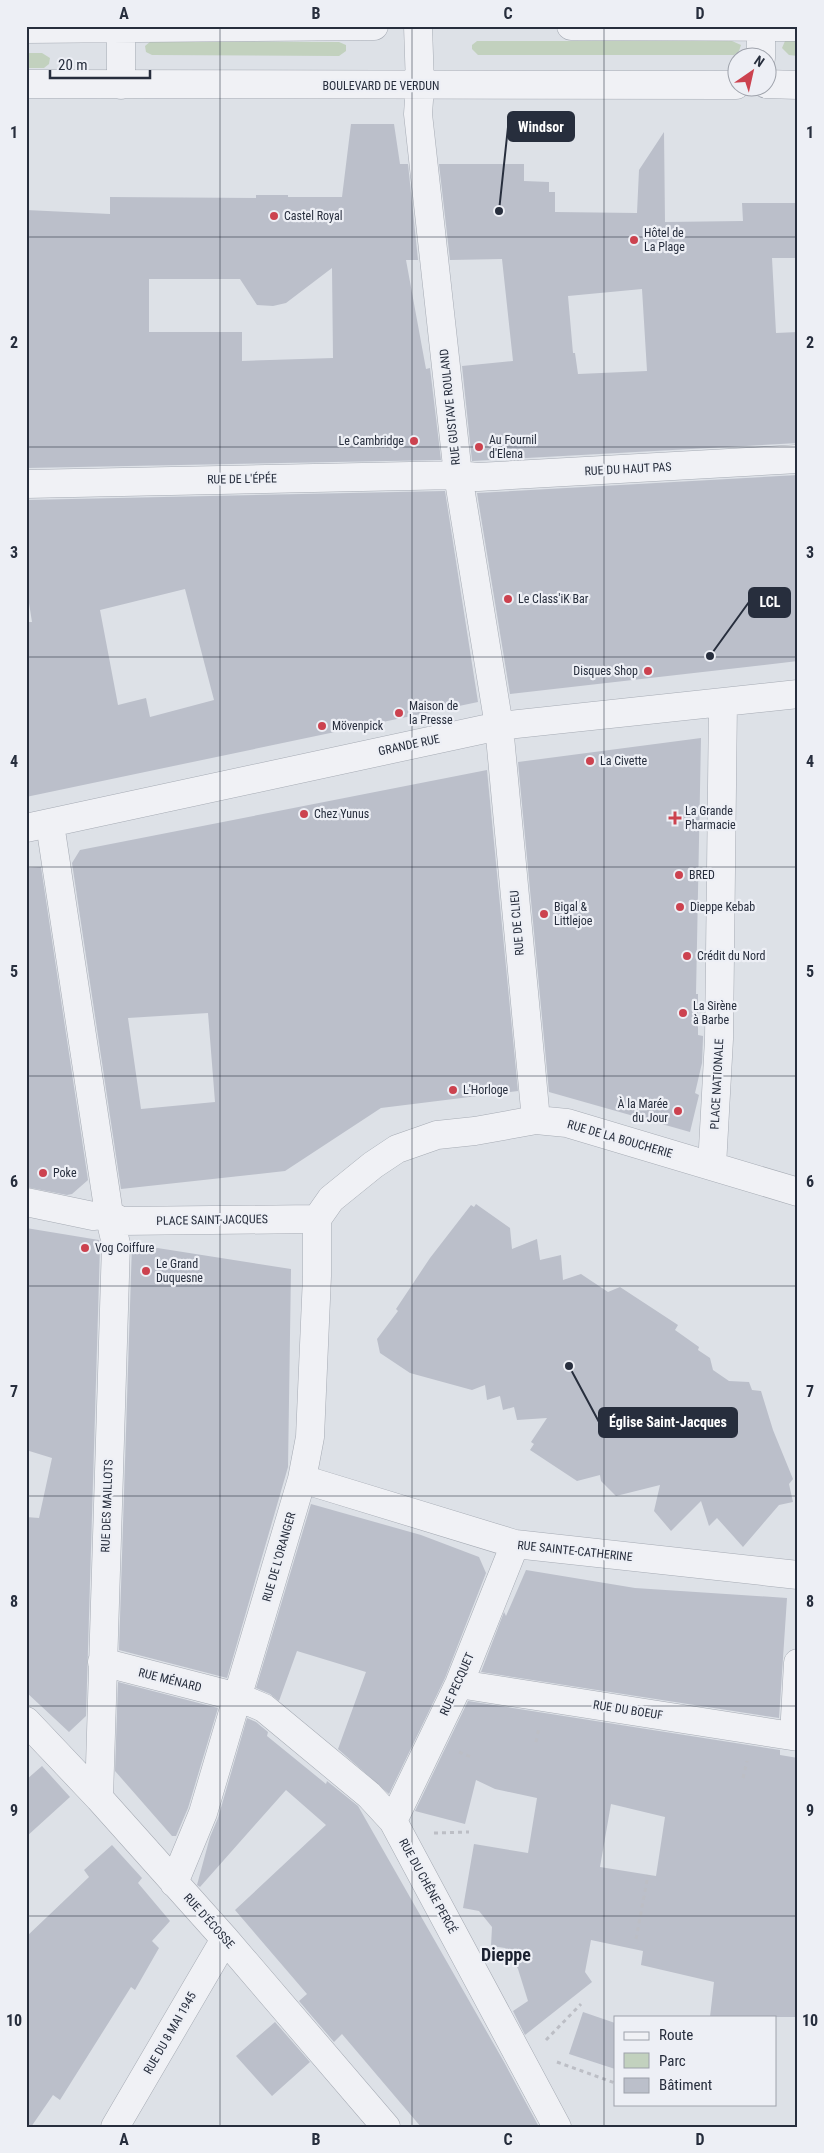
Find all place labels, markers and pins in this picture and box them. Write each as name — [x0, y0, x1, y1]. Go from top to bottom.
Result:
callout: Windsor — [508, 112, 574, 141]
place label: Castel Royal — [284, 209, 342, 223]
marker: Castel Royal — [268, 210, 280, 222]
place label: Hôtel de La Plage — [644, 226, 685, 254]
marker: Hôtel de La Plage — [628, 234, 640, 246]
place label: Au Fournil d'Elena — [489, 433, 537, 461]
place label: Le Cambridge — [339, 434, 404, 448]
marker: Le Cambridge — [408, 435, 420, 447]
marker: Au Fournil d'Elena — [473, 441, 485, 453]
callout: LCL — [749, 588, 790, 617]
place label: Le Class'iK Bar — [518, 592, 589, 606]
marker: Le Class'iK Bar — [502, 593, 514, 605]
place label: Disques Shop — [573, 664, 638, 678]
marker: Disques Shop — [642, 665, 654, 677]
place label: Maison de la Presse — [409, 699, 459, 727]
marker: Maison de la Presse — [393, 707, 405, 719]
place label: Mövenpick — [332, 719, 384, 733]
marker: Mövenpick — [316, 720, 328, 732]
place label: La Civette — [600, 754, 648, 768]
marker: La Civette — [584, 755, 596, 767]
place label: La Grande Pharmacie — [685, 804, 736, 832]
place label: Chez Yunus — [314, 807, 369, 821]
marker: Chez Yunus — [298, 808, 310, 820]
marker: La Grande Pharmacie — [669, 812, 681, 824]
place label: BRED — [689, 868, 715, 882]
marker: BRED — [673, 869, 685, 881]
place label: Bigal & Littlejoe — [554, 900, 593, 928]
place label: Dieppe Kebab — [690, 900, 755, 914]
marker: Dieppe Kebab — [674, 901, 686, 913]
marker: Bigal & Littlejoe — [538, 908, 550, 920]
place label: Crédit du Nord — [697, 949, 765, 963]
marker: Crédit du Nord — [681, 950, 693, 962]
place label: La Sirène à Barbe — [693, 999, 737, 1027]
marker: La Sirène à Barbe — [677, 1007, 689, 1019]
place label: L'Horloge — [463, 1083, 509, 1097]
marker: L'Horloge — [447, 1084, 459, 1096]
place label: À la Marée du Jour — [617, 1096, 668, 1125]
marker: À la Marée du Jour — [672, 1105, 684, 1117]
place label: Poke — [53, 1166, 77, 1180]
marker: Poke — [37, 1167, 49, 1179]
place label: Vog Coiffure — [95, 1241, 155, 1255]
marker: Vog Coiffure — [79, 1242, 91, 1254]
place label: Le Grand Duquesne — [156, 1257, 203, 1285]
marker: Le Grand Duquesne — [140, 1265, 152, 1277]
callout: Église Saint-Jacques — [599, 1408, 737, 1437]

